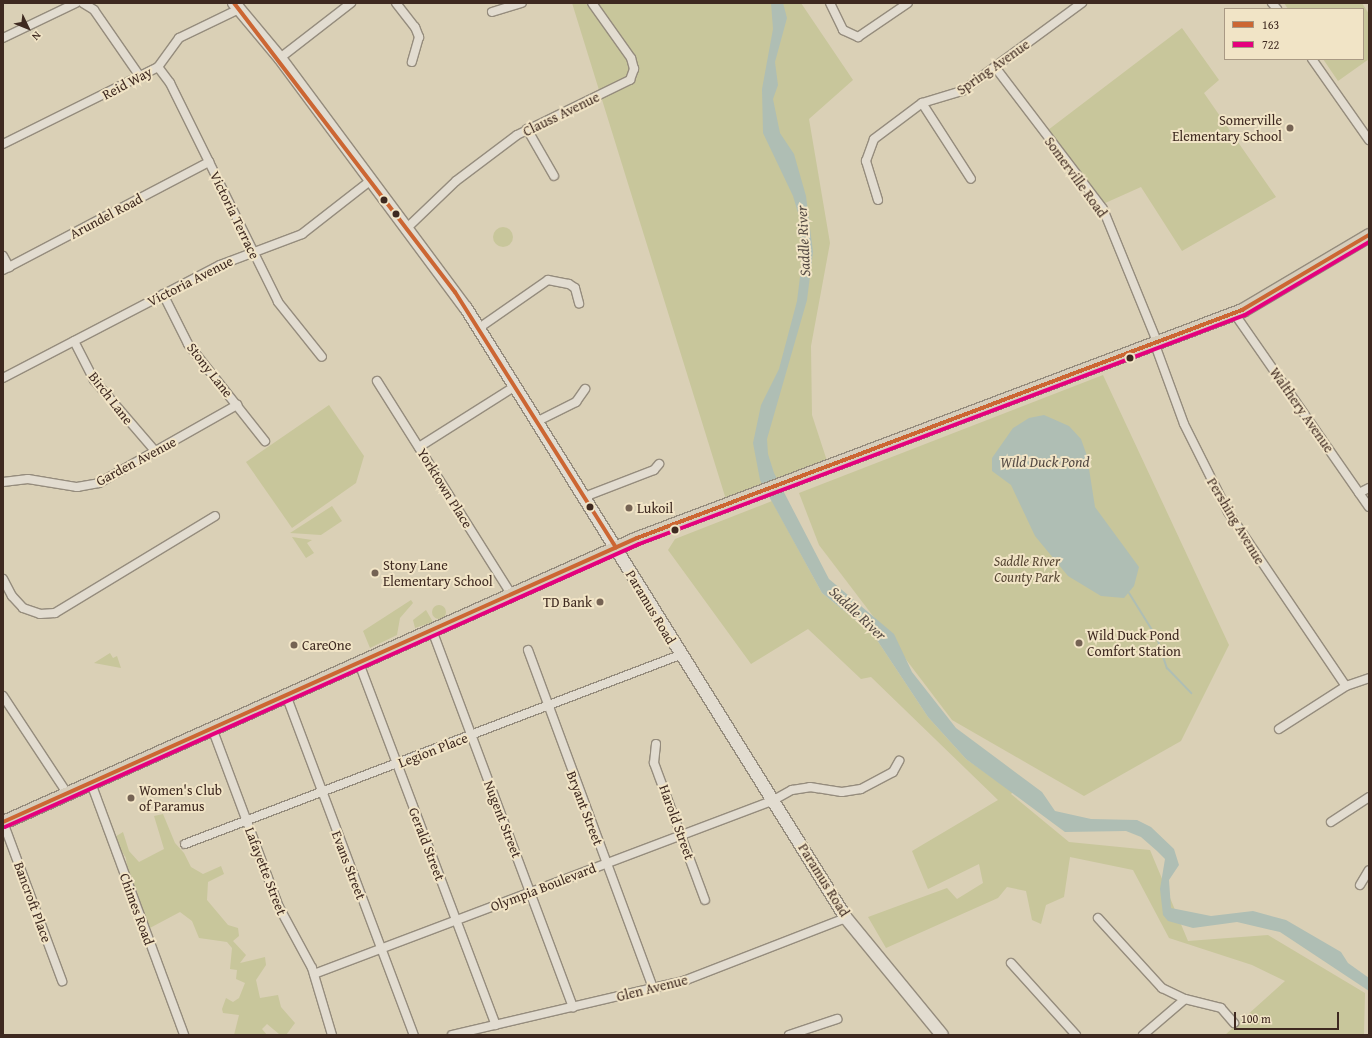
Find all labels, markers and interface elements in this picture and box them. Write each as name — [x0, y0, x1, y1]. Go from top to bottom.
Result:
north arrow — [8, 8, 48, 48]
legend — [1224, 8, 1364, 60]
text: 163 — [1262, 16, 1279, 33]
text: N — [28, 28, 45, 44]
street label: Spring Avenue — [953, 36, 1033, 98]
text: 722 — [1262, 36, 1279, 53]
street label: Reid Way — [99, 63, 155, 103]
street label: Clauss Avenue — [520, 88, 602, 140]
place label: Somerville Elementary School — [1172, 112, 1282, 144]
marker: Somerville Elementary School — [1285, 123, 1295, 133]
street label: Somerville Road — [1041, 133, 1111, 221]
street label: Victoria Terrace — [207, 168, 263, 262]
street label: Arundel Road — [67, 190, 145, 242]
unlabelled marker — [379, 195, 389, 205]
water label: Saddle River — [792, 205, 814, 277]
unlabelled marker — [391, 209, 401, 219]
street label: Victoria Avenue — [144, 252, 236, 310]
street label: Stony Lane — [183, 339, 237, 401]
unlabelled marker — [1125, 353, 1135, 363]
street label: Walthery Avenue — [1266, 364, 1338, 456]
street label: Birch Lane — [85, 368, 137, 428]
street label: Garden Avenue — [93, 433, 179, 489]
street label: Yorktown Place — [414, 445, 476, 531]
water label: Wild Duck Pond — [1000, 453, 1090, 471]
street label: Pershing Avenue — [1204, 475, 1268, 567]
place label: Lukoil — [637, 500, 673, 516]
unlabelled marker — [585, 502, 595, 512]
marker: Lukoil — [624, 503, 634, 513]
unlabelled marker — [670, 525, 680, 535]
park label: Saddle River County Park — [994, 553, 1060, 586]
place label: Stony Lane Elementary School — [383, 557, 493, 590]
street label: Paramus Road — [622, 567, 680, 647]
marker: Stony Lane Elementary School — [370, 568, 380, 578]
water label: Saddle River — [826, 582, 890, 644]
place label: TD Bank — [543, 594, 592, 610]
marker: TD Bank — [595, 597, 605, 607]
place label: Wild Duck Pond Comfort Station — [1087, 627, 1181, 660]
place label: CareOne — [302, 637, 351, 653]
marker: Wild Duck Pond Comfort Station — [1074, 638, 1084, 648]
marker: CareOne — [289, 640, 299, 650]
street label: Legion Place — [396, 729, 470, 771]
street label: Bryant Street — [563, 768, 607, 848]
street label: Nugent Street — [481, 778, 525, 860]
place label: Women's Club of Paramus — [139, 782, 222, 814]
street label: Harold Street — [656, 782, 698, 862]
marker: Women's Club of Paramus — [126, 793, 136, 803]
street label: Gerald Street — [405, 805, 449, 883]
street label: Lafayette Street — [242, 825, 290, 917]
street label: Evans Street — [328, 828, 370, 902]
street label: Paramus Road — [795, 840, 853, 920]
street label: Bancroft Place — [11, 859, 55, 945]
street label: Olympia Boulevard — [488, 859, 598, 915]
street label: Chimes Road — [116, 871, 158, 947]
street label: Glen Avenue — [615, 971, 689, 1005]
scale bar — [1236, 1004, 1341, 1030]
text: 100 m — [1241, 1010, 1271, 1027]

